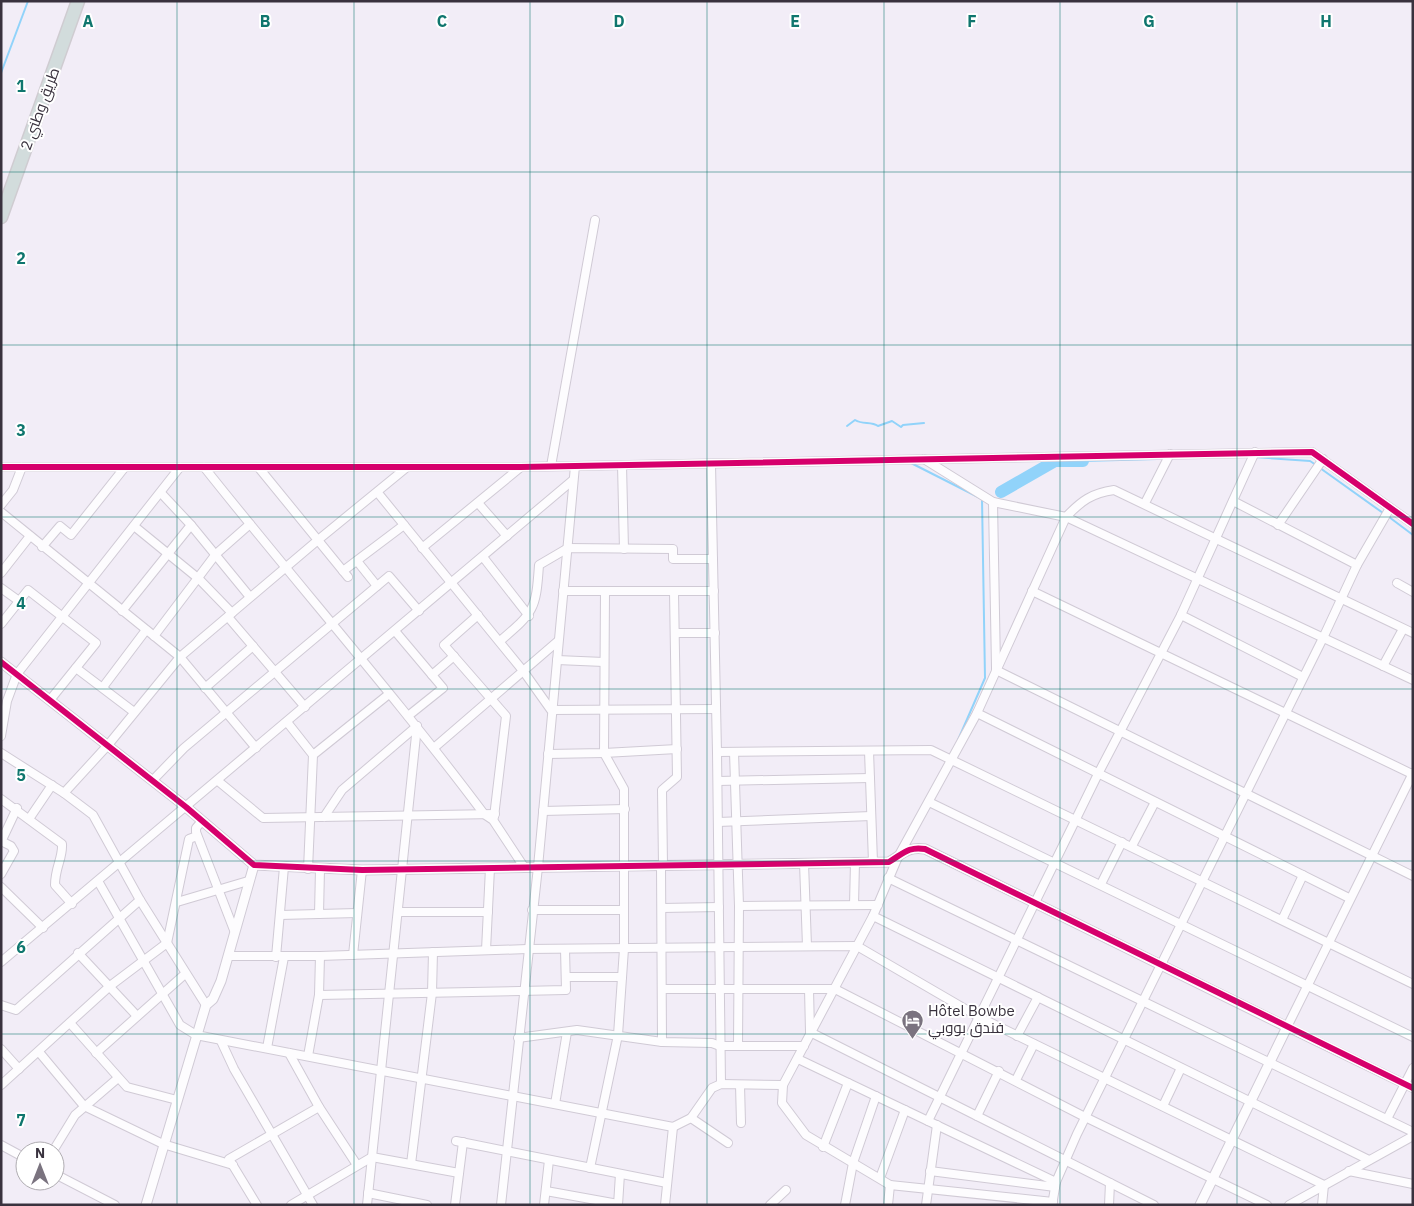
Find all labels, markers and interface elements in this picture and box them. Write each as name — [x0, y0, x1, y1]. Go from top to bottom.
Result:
text: A — [83, 11, 94, 31]
text: B — [260, 11, 271, 31]
text: C — [437, 11, 447, 31]
text: D — [613, 11, 625, 31]
text: E — [790, 11, 800, 31]
text: F — [967, 11, 977, 31]
text: G — [1143, 11, 1155, 31]
text: H — [1320, 11, 1332, 31]
street label: طريق وطني 2 — [16, 65, 66, 154]
text: 1 — [16, 76, 26, 96]
text: 2 — [16, 248, 26, 268]
text: 3 — [16, 420, 26, 440]
text: 4 — [16, 593, 26, 613]
text: 5 — [16, 765, 26, 785]
text: 6 — [16, 937, 26, 957]
place label: Hôtel Bowbe فندق بووبي — [928, 1001, 1015, 1040]
hotel icon: Hôtel Bowbe فندق بووبي — [900, 1008, 924, 1039]
text: 7 — [16, 1110, 26, 1130]
north arrow — [15, 1141, 65, 1191]
text: N — [35, 1144, 45, 1162]

